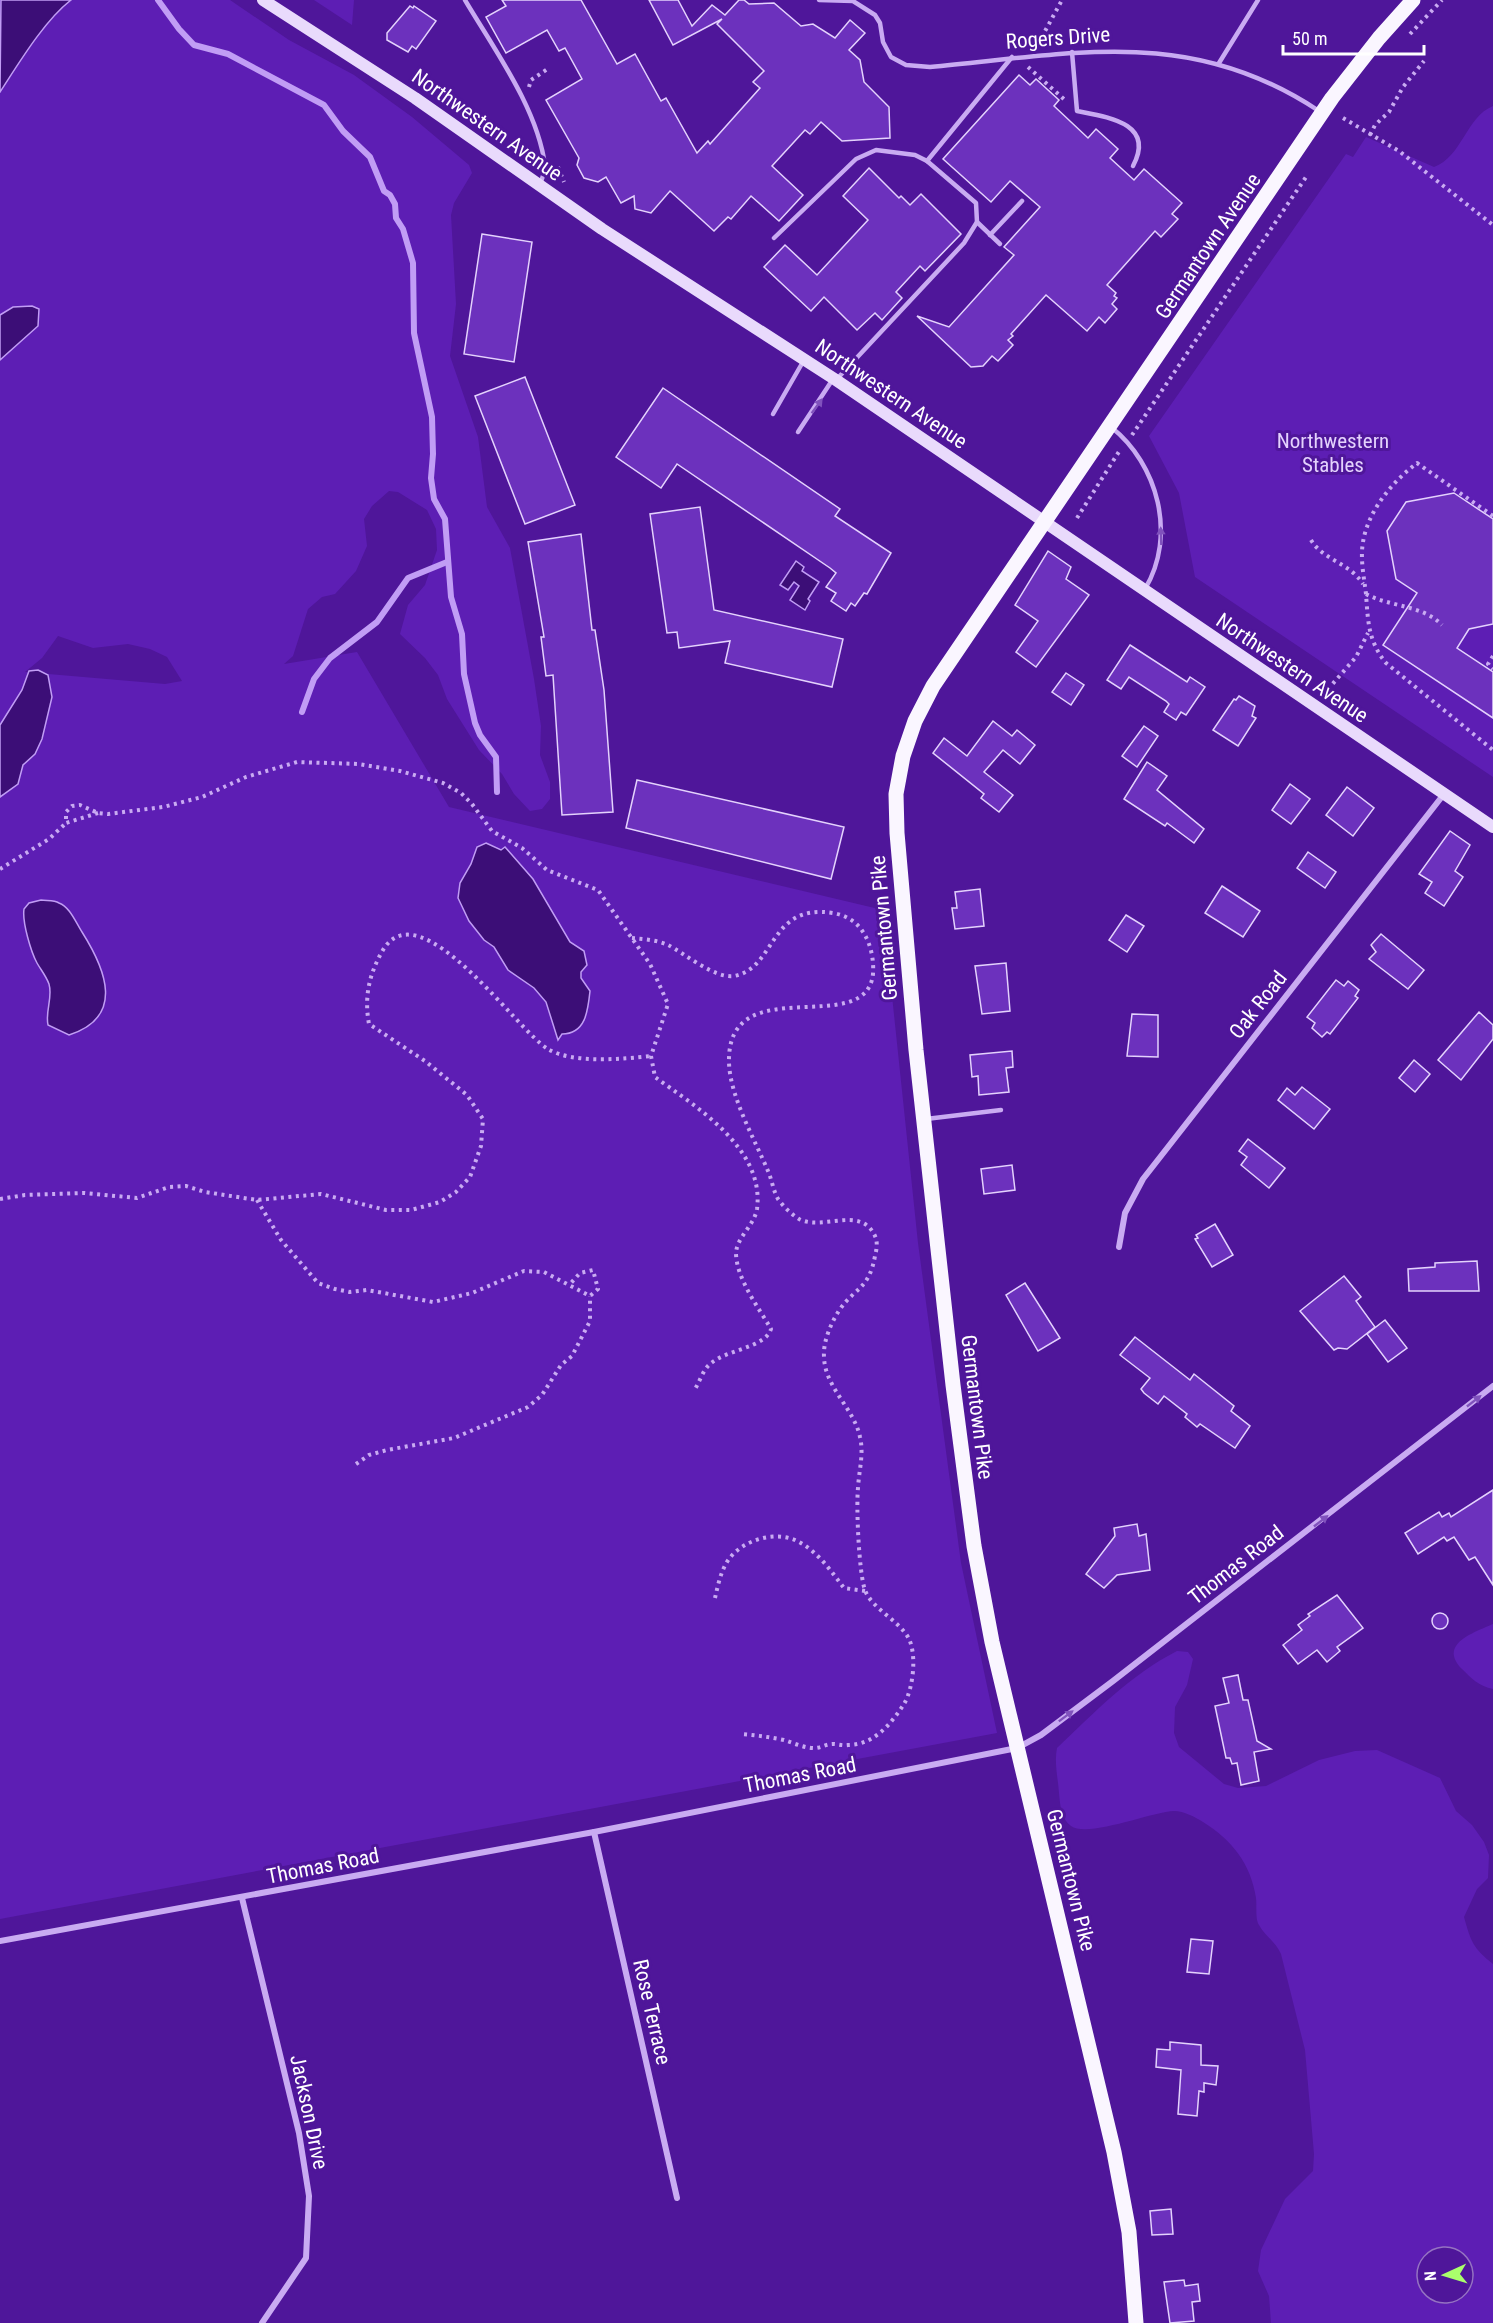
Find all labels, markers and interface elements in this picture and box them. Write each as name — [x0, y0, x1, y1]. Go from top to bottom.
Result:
scale bar — [1283, 18, 1424, 56]
street label: Rogers Drive — [1005, 22, 1111, 54]
text: 50 m — [1292, 28, 1327, 49]
street label: Northwestern Avenue — [407, 64, 567, 186]
street label: Germantown Avenue — [1150, 169, 1266, 323]
street label: Northwestern Avenue — [811, 334, 972, 454]
one-way arrow — [811, 398, 823, 414]
park label: Northwestern Stables — [1277, 429, 1389, 477]
one-way arrow — [1156, 527, 1166, 546]
street label: Northwestern Avenue — [1212, 608, 1373, 728]
street label: Germantown Pike — [866, 854, 902, 1001]
street label: Oak Road — [1224, 966, 1292, 1044]
street label: Germantown Pike — [956, 1333, 998, 1481]
one-way arrow — [1466, 1394, 1482, 1407]
one-way arrow — [1313, 1515, 1328, 1527]
street label: Thomas Road — [1184, 1520, 1288, 1610]
one-way arrow — [1058, 1710, 1074, 1723]
street label: Thomas Road — [742, 1752, 858, 1798]
street label: Germantown Pike — [1042, 1807, 1100, 1954]
street label: Thomas Road — [265, 1843, 381, 1889]
street label: Rose Terrace — [628, 1957, 676, 2067]
street label: Jackson Drive — [285, 2053, 333, 2172]
north arrow — [1415, 2245, 1475, 2305]
text: N — [1421, 2270, 1440, 2282]

